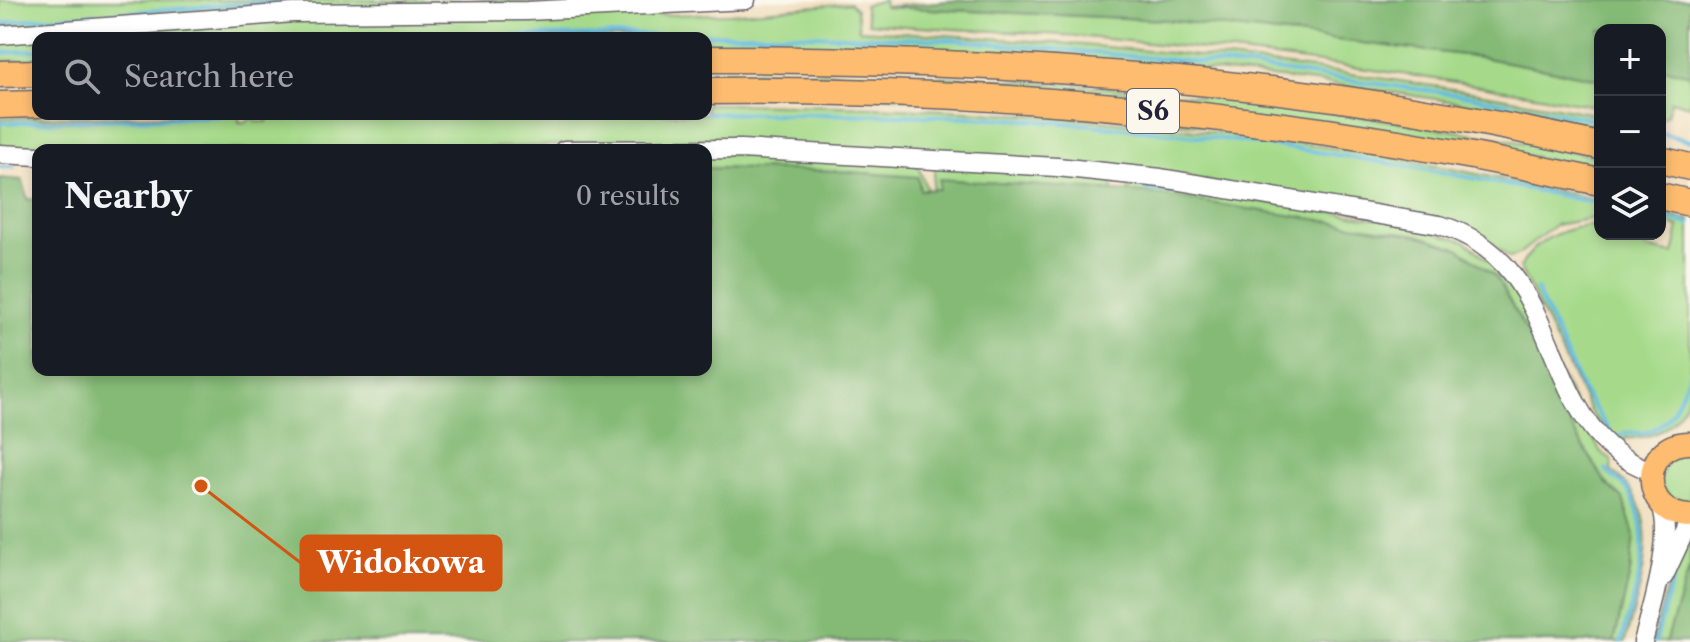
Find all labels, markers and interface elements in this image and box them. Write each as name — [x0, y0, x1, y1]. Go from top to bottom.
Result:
map controls — [1594, 24, 1666, 240]
button: + — [1594, 24, 1666, 96]
search box — [32, 32, 712, 120]
icon: search — [60, 54, 104, 98]
text: Search here — [124, 58, 294, 95]
road number: S6 — [1127, 89, 1179, 133]
button: − — [1594, 96, 1666, 168]
button: layers — [1594, 168, 1666, 240]
text: Nearby — [64, 175, 192, 217]
text: 0 results — [576, 180, 680, 212]
callout: Widokowa — [301, 536, 501, 590]
text: Widokowa — [316, 544, 486, 581]

